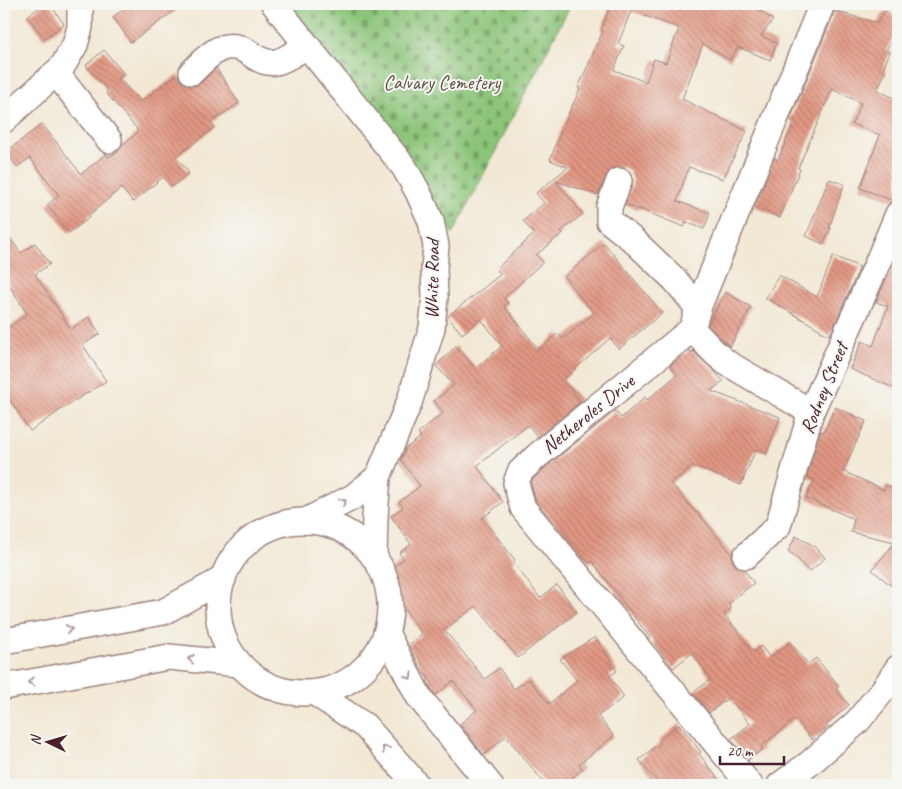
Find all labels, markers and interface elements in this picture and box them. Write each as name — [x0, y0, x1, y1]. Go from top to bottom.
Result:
park label: Calvary Cemetery — [384, 70, 502, 95]
street label: White Road — [419, 236, 445, 319]
street label: Rodney Street — [794, 336, 855, 437]
street label: Netheroles Drive — [536, 368, 641, 459]
one-way arrow — [338, 498, 347, 508]
one-way arrow — [65, 625, 73, 635]
one-way arrow — [187, 654, 195, 665]
one-way arrow — [403, 671, 413, 680]
one-way arrow — [26, 676, 35, 687]
north arrow — [22, 716, 72, 766]
text: N — [27, 734, 45, 746]
scale bar — [720, 734, 783, 766]
text: 20 m — [727, 742, 754, 761]
one-way arrow — [382, 745, 391, 754]

